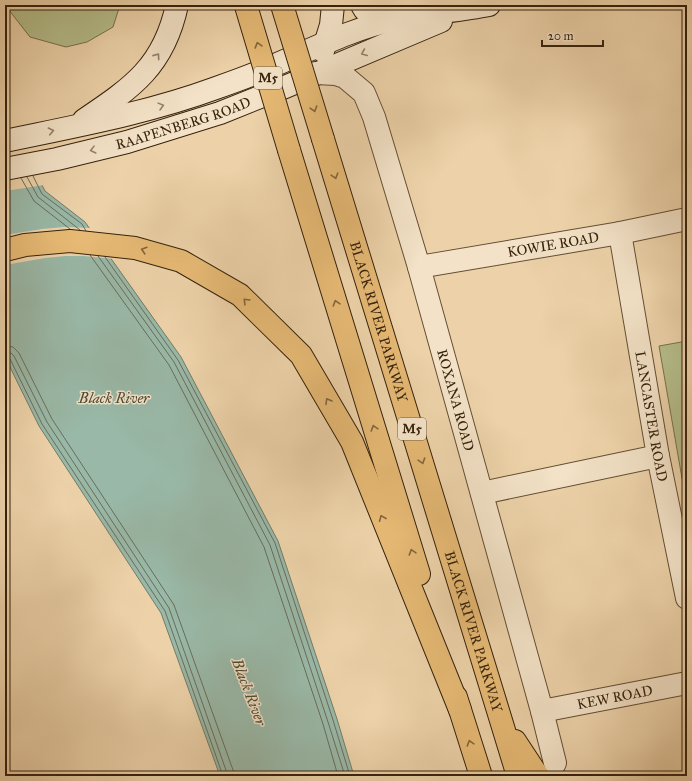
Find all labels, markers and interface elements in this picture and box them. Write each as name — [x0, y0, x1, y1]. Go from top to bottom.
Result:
scale bar — [542, 22, 603, 48]
text: 20 m — [548, 29, 574, 43]
one-way arrow — [254, 42, 263, 49]
one-way arrow — [360, 49, 367, 57]
one-way arrow — [152, 54, 159, 61]
road number: M5 — [254, 67, 282, 89]
street label: RAAPENBERG ROAD — [114, 93, 253, 153]
one-way arrow — [157, 102, 164, 111]
one-way arrow — [309, 105, 318, 112]
one-way arrow — [48, 127, 55, 136]
one-way arrow — [90, 145, 97, 154]
one-way arrow — [330, 172, 339, 179]
street label: KOWIE ROAD — [506, 228, 600, 260]
street label: BLACK RIVER PARKWAY — [346, 239, 412, 405]
one-way arrow — [140, 246, 147, 255]
one-way arrow — [243, 298, 251, 306]
one-way arrow — [332, 300, 341, 307]
street label: ROXANA ROAD — [434, 347, 478, 453]
street label: LANCASTER ROAD — [632, 350, 671, 483]
water label: Black River — [78, 389, 150, 407]
one-way arrow — [325, 398, 332, 405]
road number: M5 — [398, 418, 426, 440]
one-way arrow — [370, 424, 379, 431]
one-way arrow — [417, 457, 426, 464]
one-way arrow — [379, 515, 387, 522]
one-way arrow — [408, 549, 417, 556]
street label: BLACK RIVER PARKWAY — [441, 549, 507, 715]
water label: Black River — [228, 655, 270, 729]
street label: KEW ROAD — [575, 681, 654, 713]
one-way arrow — [466, 740, 475, 747]

